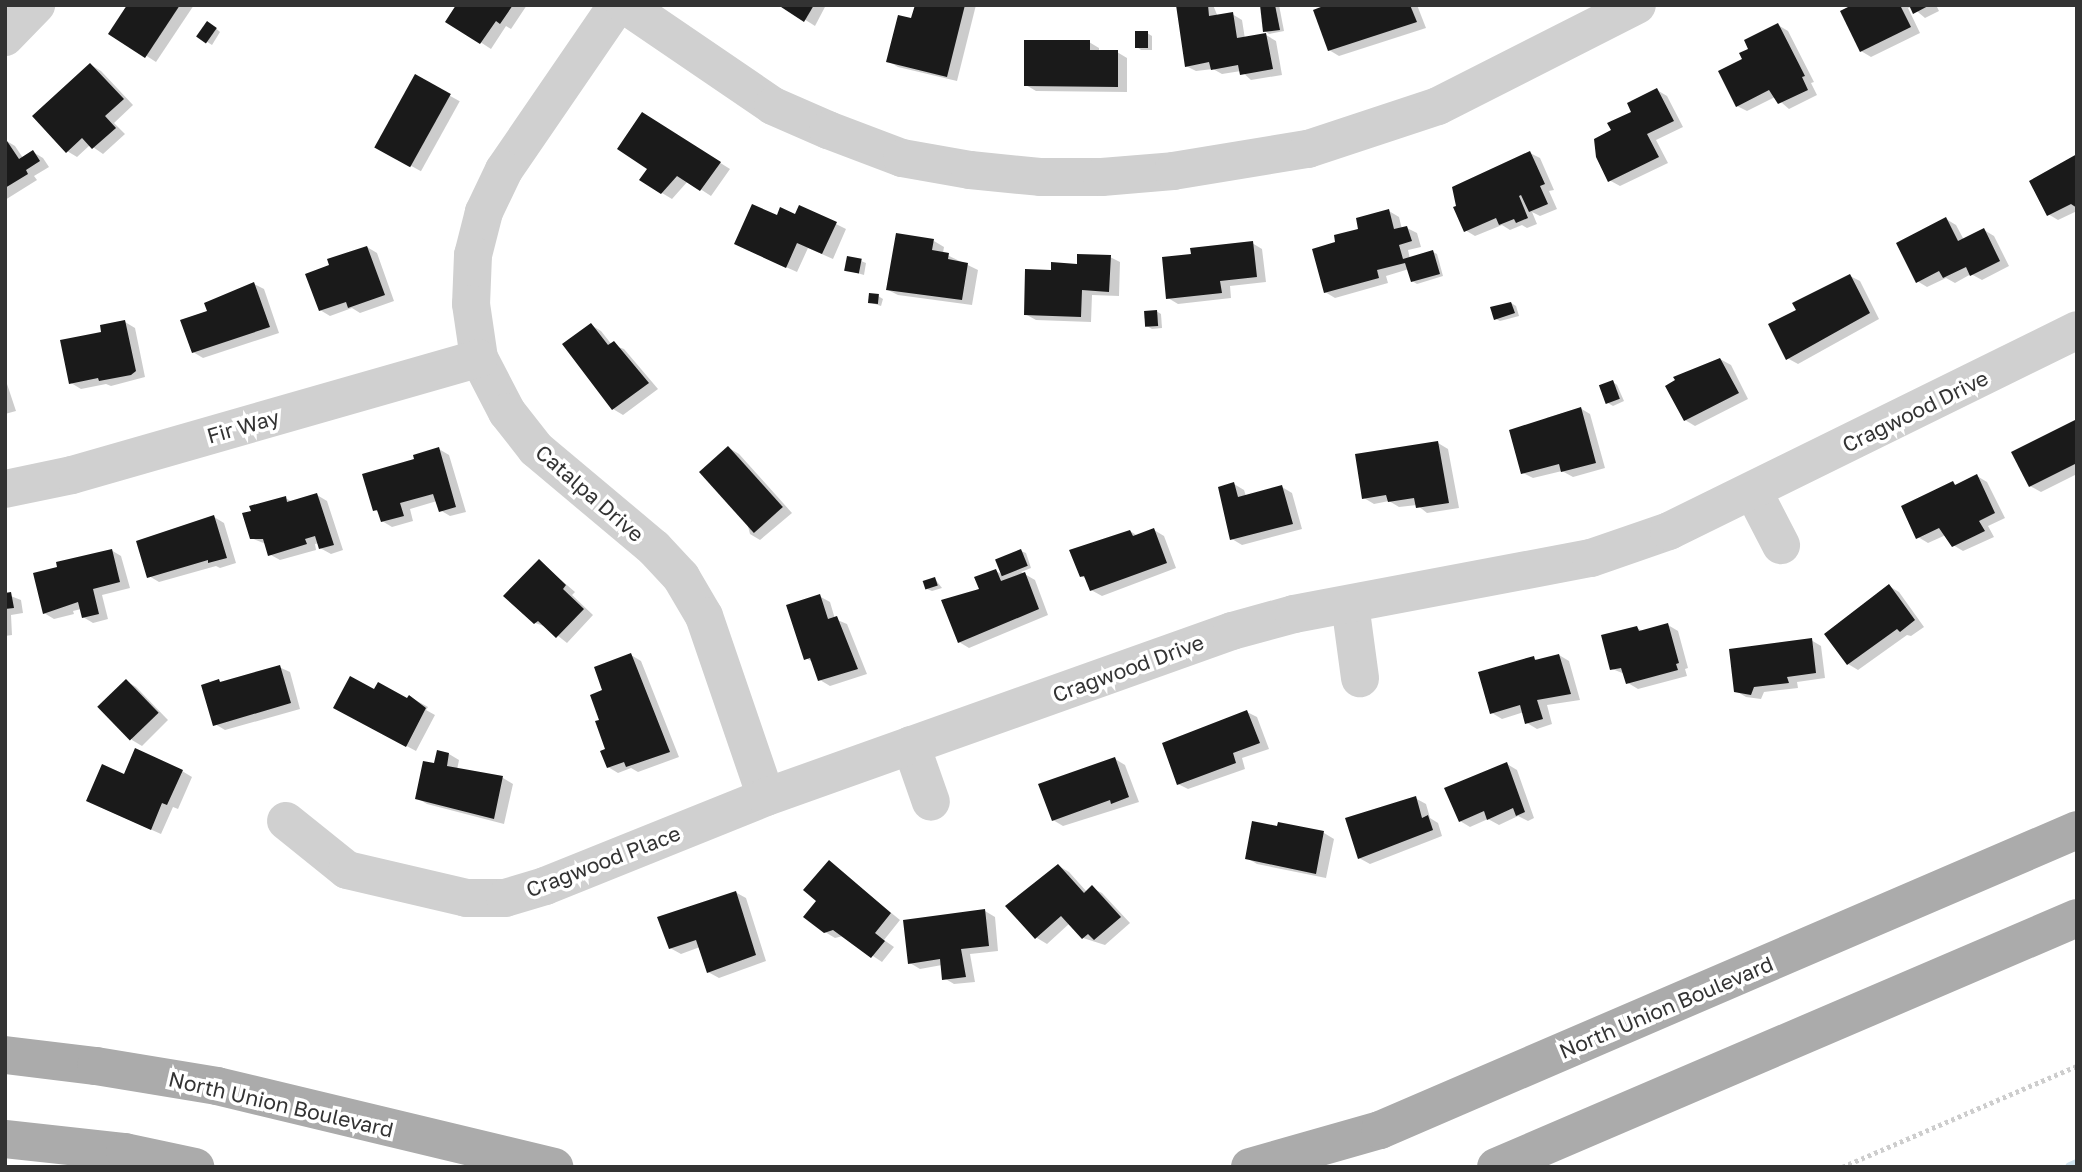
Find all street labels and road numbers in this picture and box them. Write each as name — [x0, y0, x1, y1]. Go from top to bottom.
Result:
street label: Cragwood Drive — [1838, 365, 1992, 457]
street label: Fir Way — [204, 404, 282, 448]
street label: Catalpa Drive — [531, 439, 649, 547]
street label: Cragwood Drive — [1049, 629, 1207, 707]
street label: Cragwood Place — [522, 820, 684, 902]
street label: North Union Boulevard — [1555, 950, 1777, 1064]
street label: North Union Boulevard — [166, 1066, 396, 1142]

